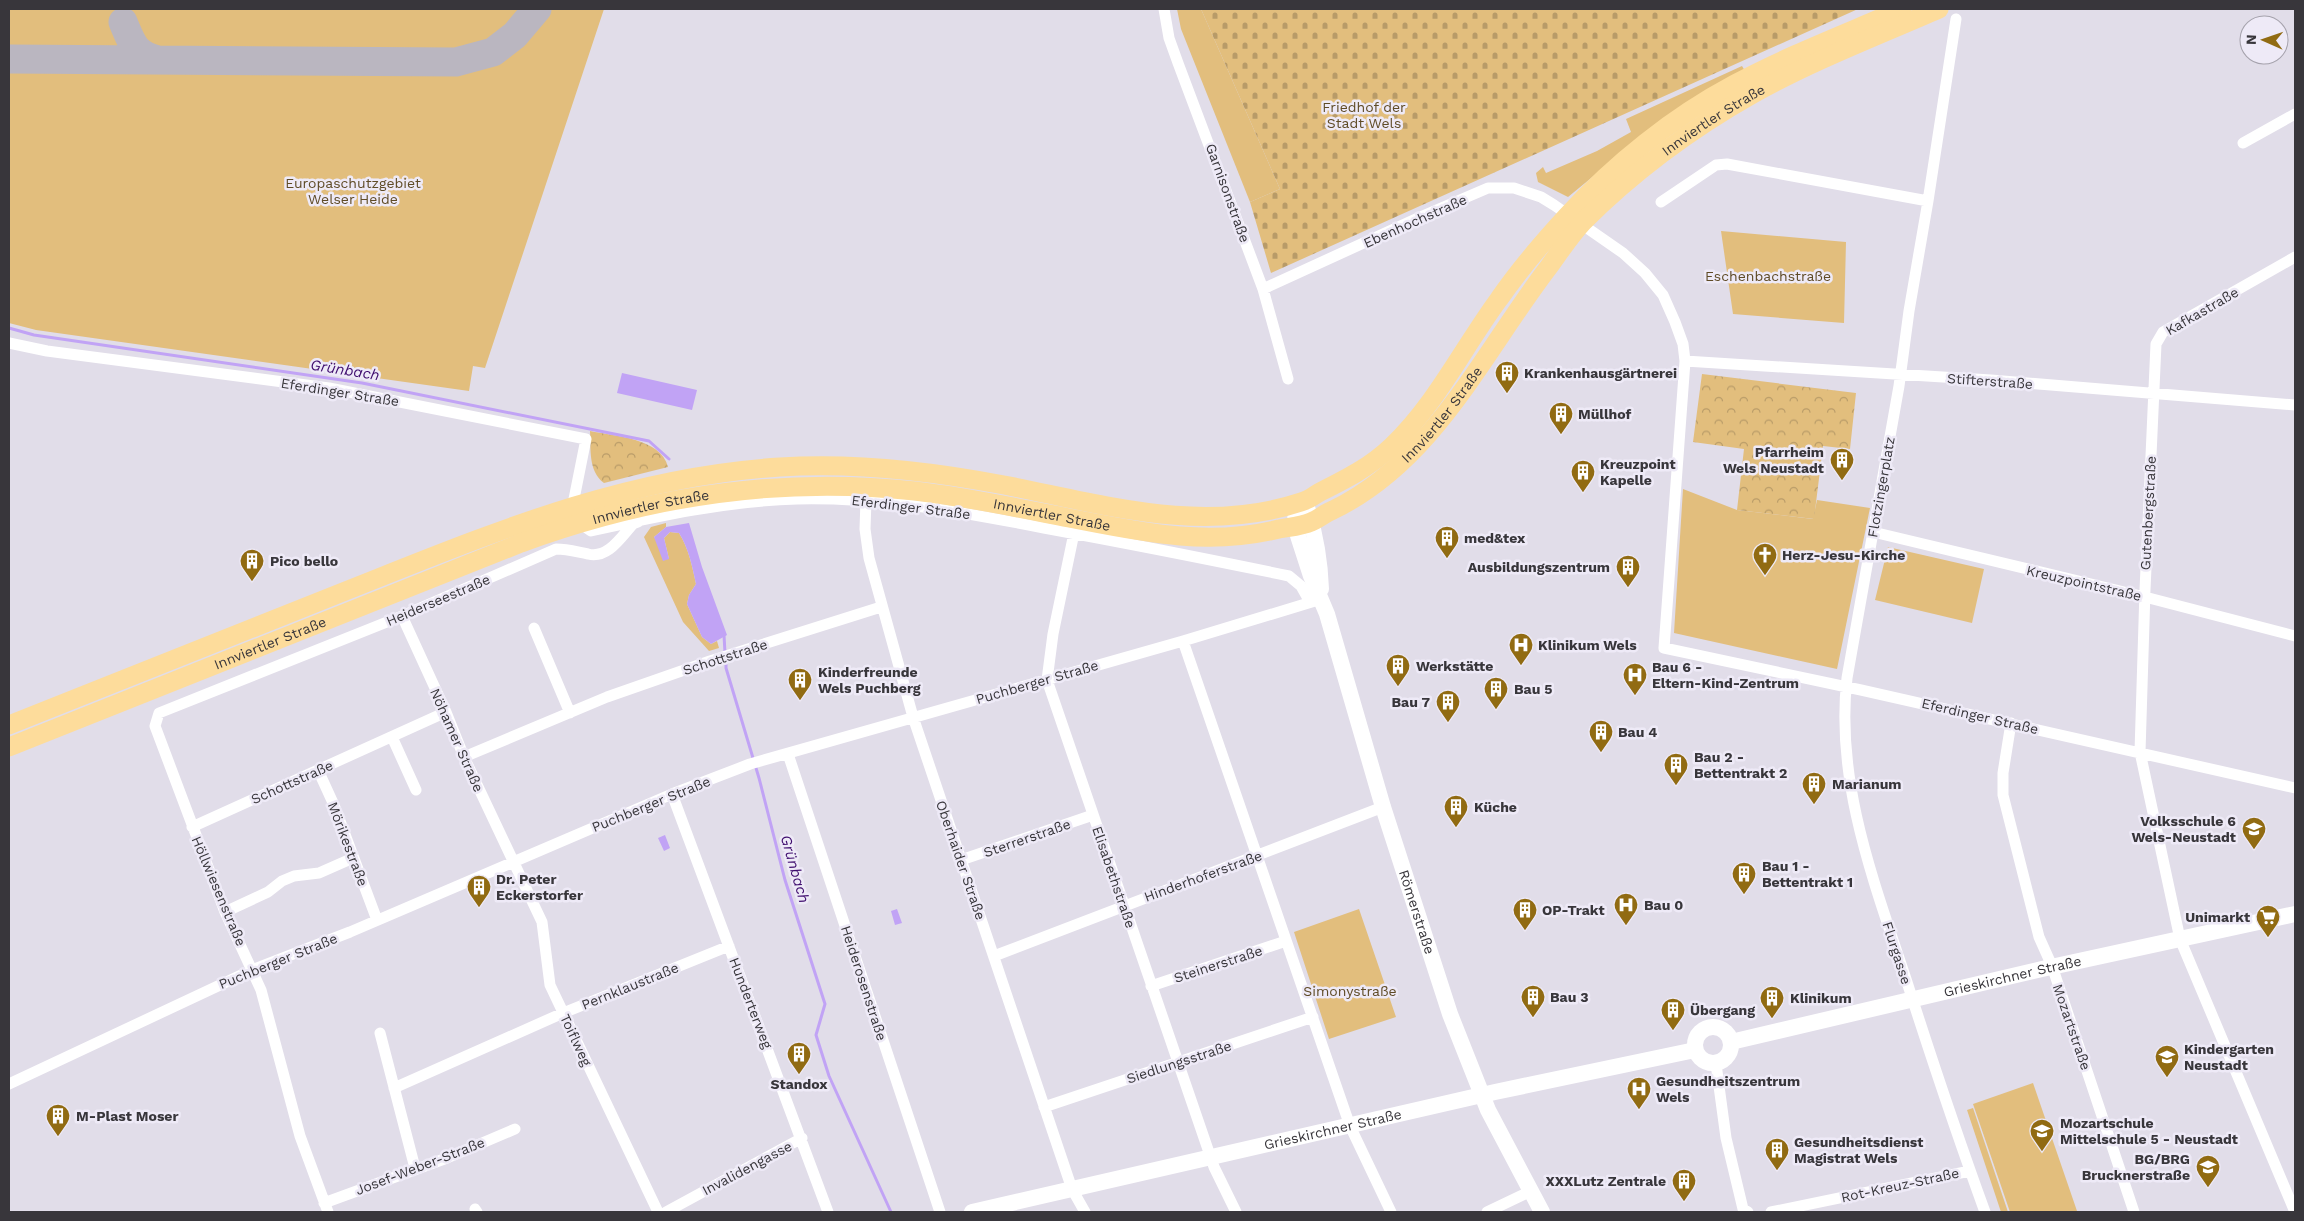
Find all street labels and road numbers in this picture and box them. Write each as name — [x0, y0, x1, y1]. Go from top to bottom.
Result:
street label: Innviertler Straße — [1659, 81, 1767, 159]
street label: Garnisonstraße — [1203, 141, 1253, 245]
street label: Ebenhochstraße — [1361, 191, 1469, 251]
street label: Kafkastraße — [2163, 284, 2241, 338]
street label: Innviertler Straße — [1398, 363, 1485, 466]
street label: Stifterstraße — [1946, 370, 2034, 392]
street label: Eferdinger Straße — [280, 375, 400, 409]
street label: Flotzingerplatz — [1864, 435, 1898, 539]
street label: Gutenbergstraße — [2137, 455, 2159, 571]
street label: Innviertler Straße — [590, 487, 710, 527]
street label: Eferdinger Straße — [851, 492, 971, 522]
street label: Innviertler Straße — [992, 495, 1112, 534]
street label: Kreuzpointstraße — [2025, 562, 2143, 604]
street label: Heiderseestraße — [384, 571, 492, 629]
street label: Innviertler Straße — [212, 614, 328, 672]
street label: Schottstraße — [681, 636, 769, 678]
street label: Puchberger Straße — [974, 657, 1100, 707]
street label: Nöhamer Straße — [427, 686, 487, 794]
street label: Eferdinger Straße — [1920, 695, 2040, 737]
street label: Schottstraße — [249, 757, 335, 807]
street label: Puchberger Straße — [589, 773, 713, 835]
street label: Oberhaider Straße — [933, 798, 989, 922]
street label: Mörikestraße — [325, 800, 371, 888]
street label: Sterrerstraße — [981, 816, 1073, 860]
street label: Elisabethstraße — [1089, 824, 1139, 930]
street label: Höllwiesenstraße — [189, 834, 249, 948]
street label: Hinderhoferstraße — [1142, 847, 1264, 905]
street label: Römerstraße — [1396, 868, 1438, 956]
street label: Flurgasse — [1879, 920, 1915, 986]
street label: Heiderosenstraße — [838, 923, 890, 1043]
street label: Puchberger Straße — [216, 930, 340, 992]
street label: Steinerstraße — [1172, 942, 1264, 986]
street label: Grieskirchner Straße — [1942, 953, 2083, 1000]
street label: Hunderterweg — [726, 955, 776, 1051]
street label: Pernklaustraße — [579, 959, 681, 1013]
street label: Mozartstraße — [2050, 982, 2094, 1072]
street label: Toiflweg — [557, 1011, 595, 1069]
street label: Siedlungsstraße — [1125, 1038, 1233, 1086]
street label: Grieskirchner Straße — [1262, 1106, 1403, 1153]
street label: Josef-Weber-Straße — [353, 1134, 487, 1198]
street label: Invalidengasse — [699, 1138, 795, 1198]
street label: Rot-Kreuz-Straße — [1840, 1165, 1960, 1205]

